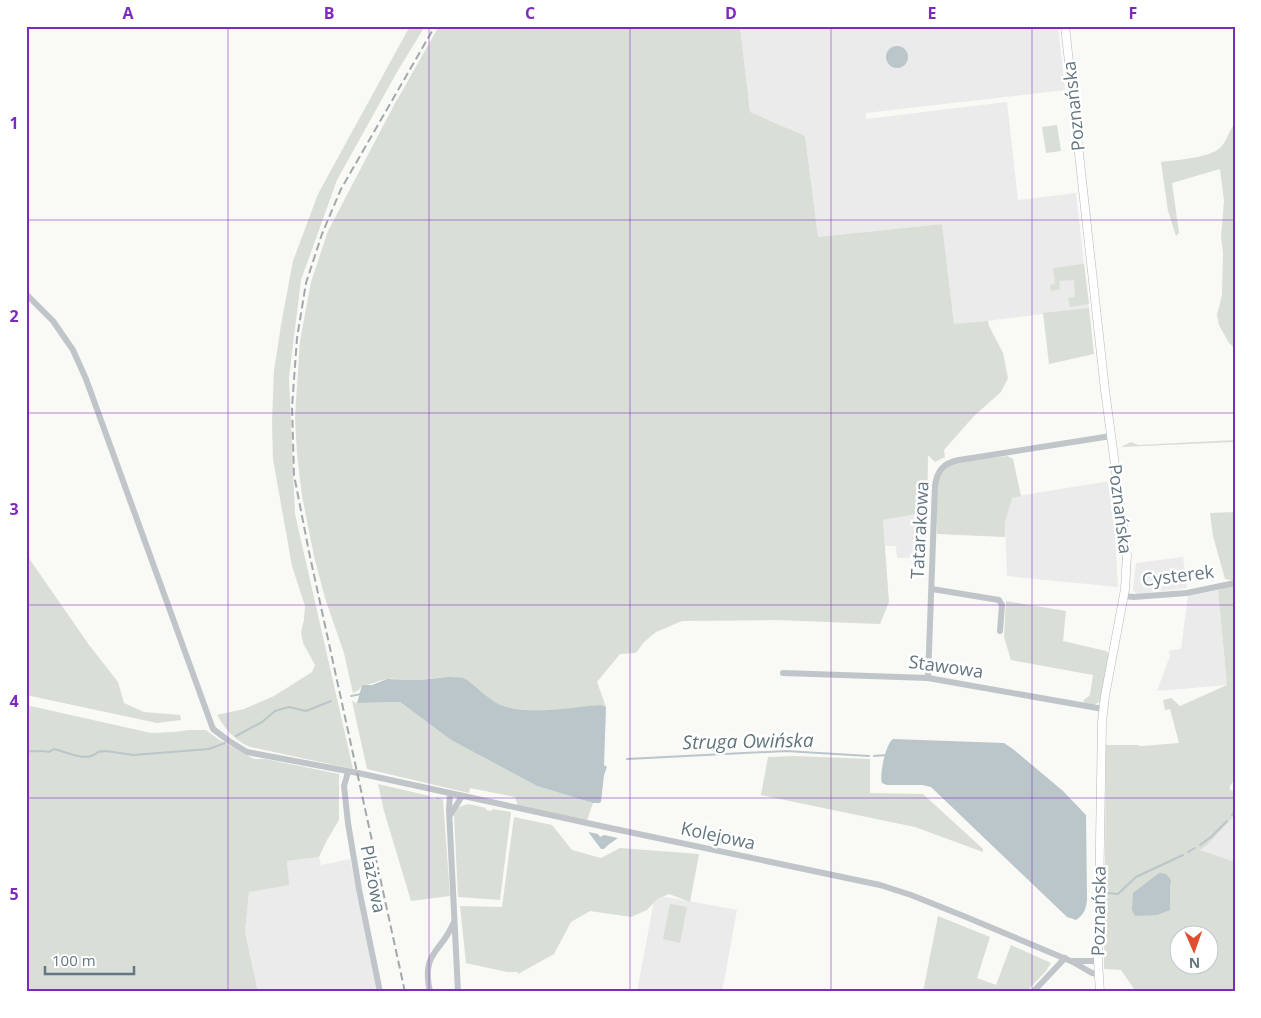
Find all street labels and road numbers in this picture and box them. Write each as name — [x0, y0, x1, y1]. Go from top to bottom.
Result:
street label: Poznańska — [1056, 60, 1090, 152]
street label: Poznańska — [1104, 463, 1138, 555]
street label: Tatarakowa — [904, 480, 934, 579]
street label: Cysterek — [1140, 559, 1216, 591]
street label: Stawowa — [907, 649, 985, 683]
street label: Kolejowa — [679, 815, 758, 855]
street label: Plażowa — [356, 843, 392, 915]
street label: Poznańska — [1085, 866, 1111, 956]

